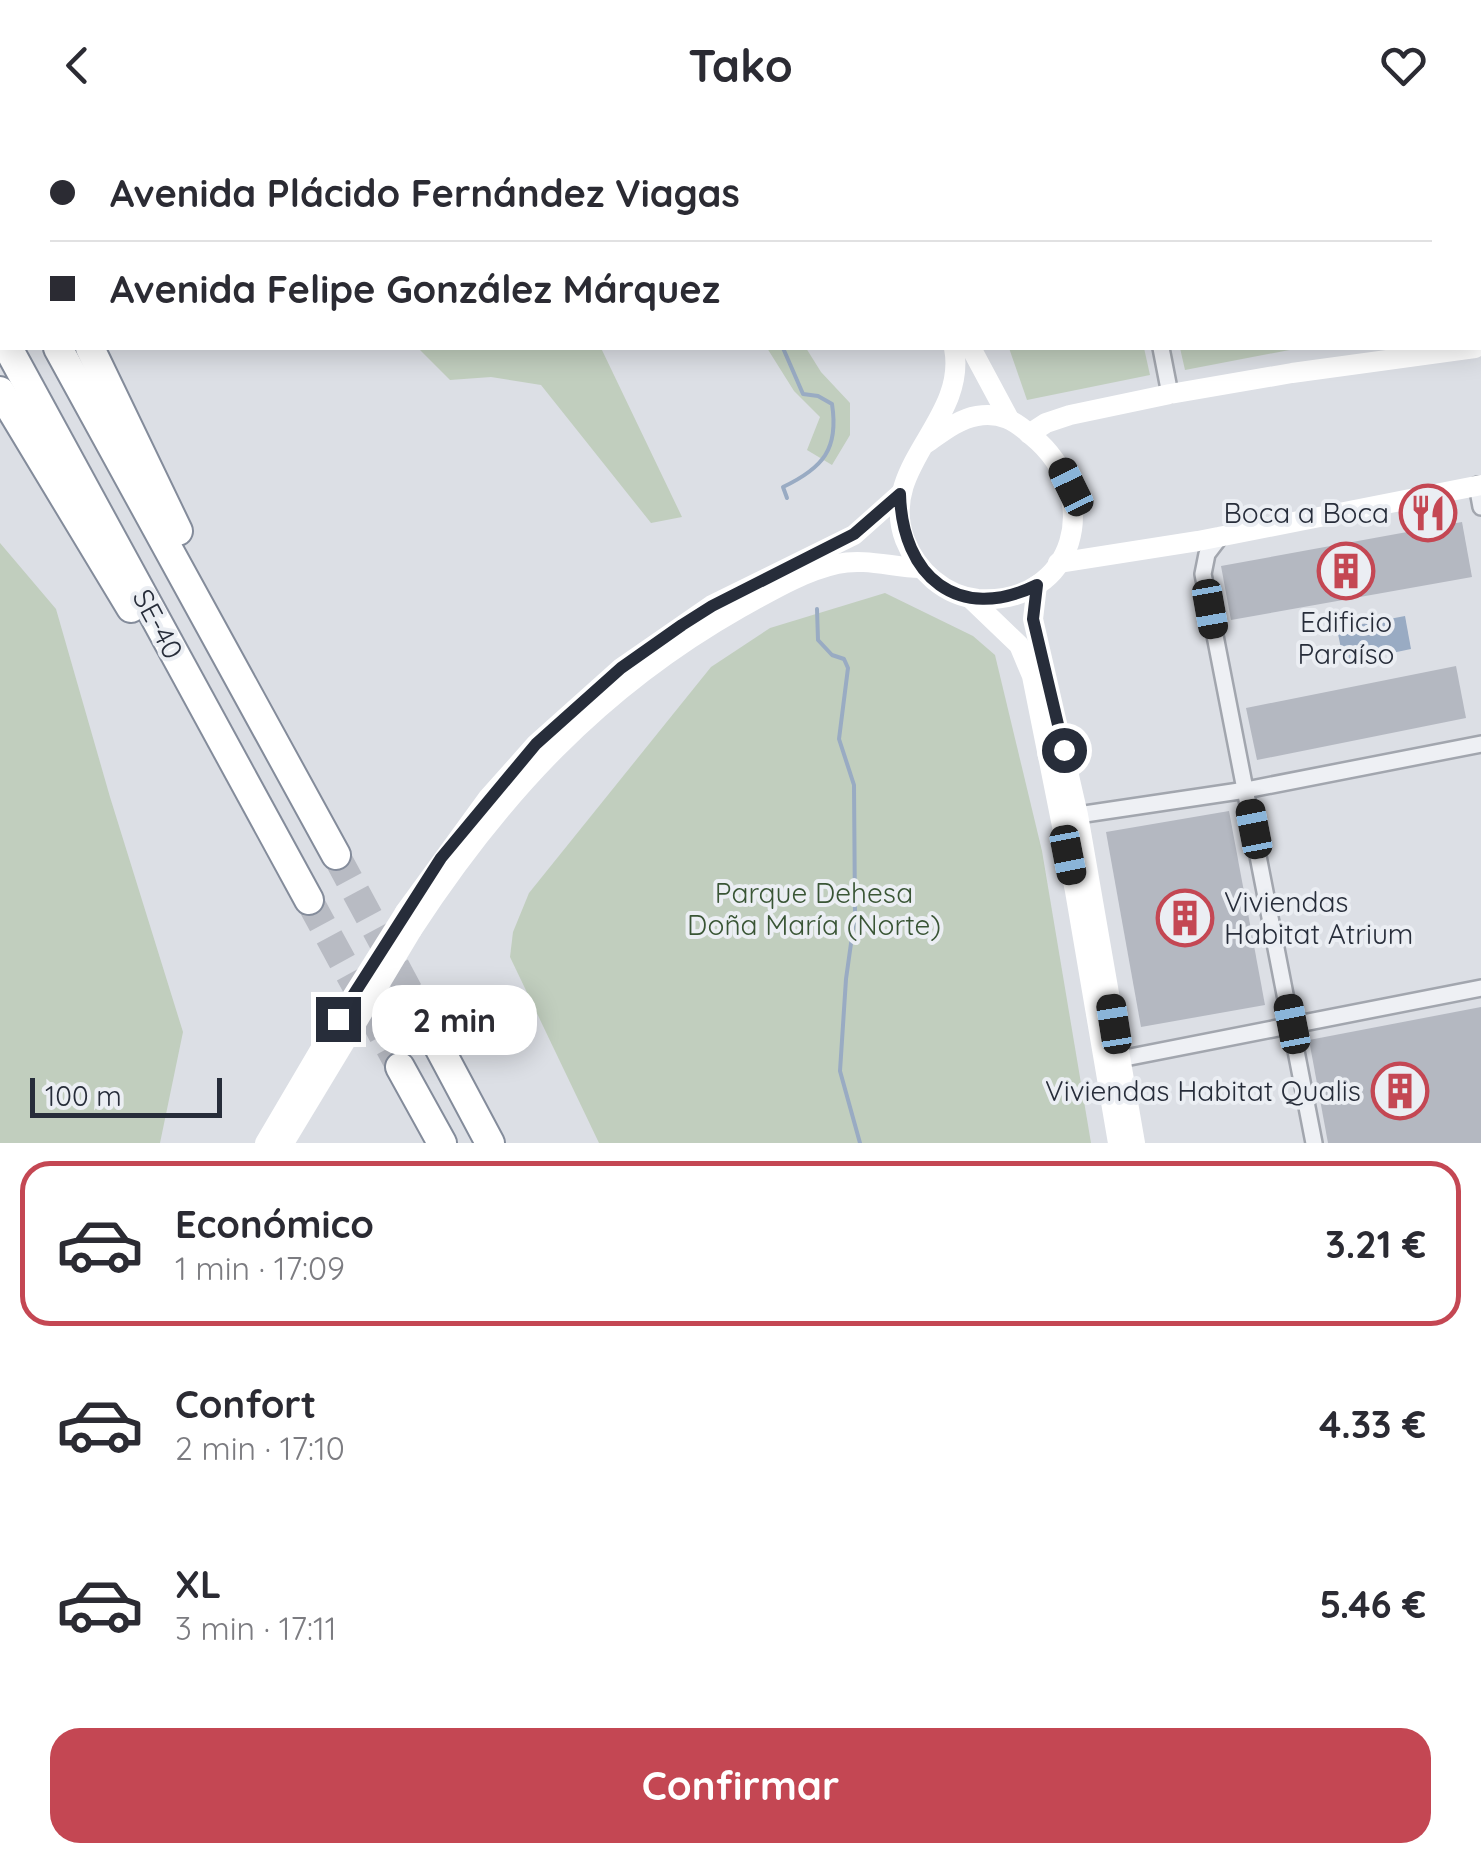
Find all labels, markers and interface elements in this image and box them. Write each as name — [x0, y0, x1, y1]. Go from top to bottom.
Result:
text: Tako — [688, 37, 793, 93]
icon: back — [50, 38, 105, 93]
icon: heart — [1376, 38, 1431, 93]
text: Avenida Plácido Fernández Viagas — [110, 169, 740, 217]
text: Avenida Felipe González Márquez — [110, 265, 720, 313]
car — [1044, 453, 1098, 521]
restaurant icon: Boca a Boca — [1398, 483, 1458, 543]
place label: Boca a Boca — [1224, 495, 1389, 530]
building icon: Edificio Paraíso — [1316, 541, 1376, 601]
car — [1190, 577, 1230, 641]
street label: SE-40 — [126, 583, 191, 665]
place label: Edificio Paraíso — [1298, 604, 1394, 671]
route start — [1042, 728, 1087, 773]
car — [1234, 797, 1274, 861]
car — [1048, 823, 1088, 887]
park label: Parque Dehesa Doña María (Norte) — [687, 875, 941, 942]
place label: Viviendas Habitat Atrium — [1224, 884, 1413, 951]
building icon: Viviendas Habitat Atrium — [1155, 888, 1215, 948]
callout: 2 min — [373, 984, 538, 1054]
car — [1094, 992, 1134, 1056]
car — [1272, 992, 1312, 1056]
route end — [316, 997, 361, 1042]
text: 2 min — [413, 1000, 496, 1040]
building icon: Viviendas Habitat Qualis — [1370, 1061, 1430, 1121]
scale bar — [30, 1073, 222, 1118]
place label: Viviendas Habitat Qualis — [1045, 1073, 1361, 1108]
text: 100 m — [45, 1078, 122, 1113]
icon: car — [55, 1199, 145, 1289]
text: Económico — [175, 1200, 374, 1248]
text: 3.21 € — [1325, 1220, 1426, 1268]
text: 1 min · 17:09 — [175, 1248, 345, 1288]
icon: car — [55, 1379, 145, 1469]
text: Confort — [175, 1380, 316, 1428]
text: 4.33 € — [1319, 1400, 1426, 1448]
text: 2 min · 17:10 — [175, 1428, 345, 1468]
icon: car — [55, 1559, 145, 1649]
text: XL — [175, 1560, 221, 1608]
text: 5.46 € — [1319, 1580, 1426, 1628]
text: 3 min · 17:11 — [175, 1608, 337, 1648]
button: Confirmar — [50, 1728, 1431, 1843]

